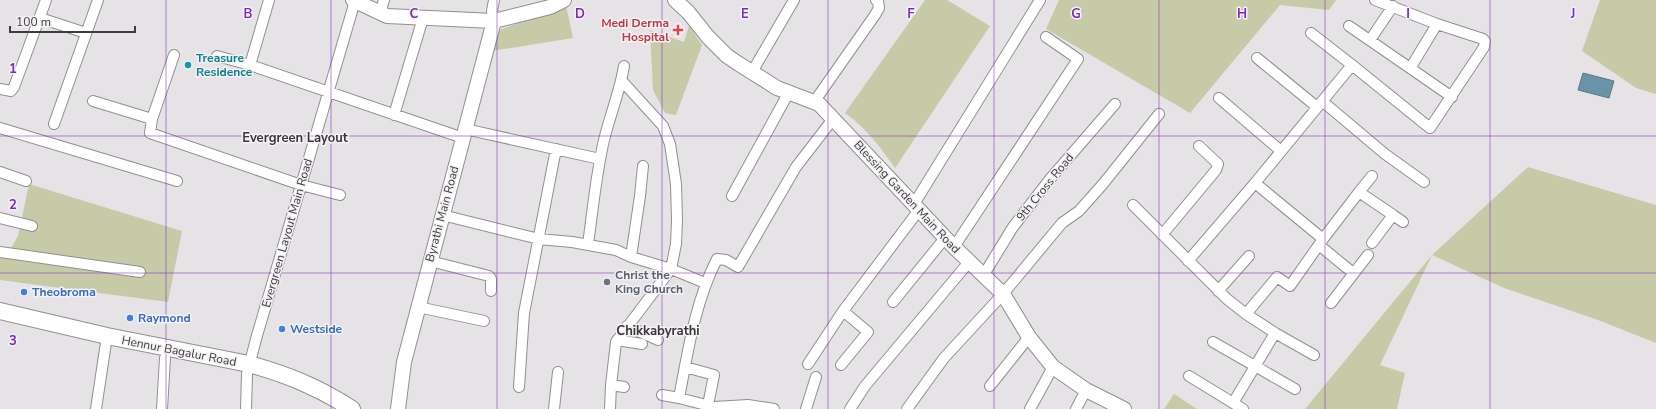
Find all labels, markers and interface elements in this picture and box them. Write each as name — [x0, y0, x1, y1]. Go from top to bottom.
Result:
text: B — [244, 5, 253, 23]
text: C — [410, 5, 419, 23]
text: D — [575, 5, 585, 23]
text: E — [741, 5, 749, 23]
text: F — [907, 5, 915, 23]
text: G — [1071, 5, 1081, 23]
text: H — [1237, 5, 1247, 23]
text: I — [1406, 5, 1410, 23]
text: J — [1570, 5, 1575, 23]
scale bar — [10, 8, 135, 34]
text: 100 m — [16, 14, 51, 30]
place label: Medi Derma Hospital — [601, 15, 669, 45]
marker: Medi Derma Hospital — [672, 24, 684, 36]
place label: Treasure Residence — [196, 50, 253, 80]
text: 1 — [9, 60, 17, 78]
marker: Treasure Residence — [183, 60, 193, 70]
district label: Evergreen Layout — [242, 129, 349, 147]
street label: Blessing Garden Main Road — [850, 137, 964, 257]
street label: 9th Cross Road — [1013, 150, 1077, 224]
street label: Evergreen Layout Main Road — [258, 157, 316, 309]
street label: Byrathi Main Road — [421, 164, 463, 264]
text: 2 — [9, 196, 17, 214]
place label: Christ the King Church — [615, 267, 683, 297]
marker: Christ the King Church — [602, 277, 612, 287]
place label: Theobroma — [32, 284, 96, 300]
marker: Theobroma — [19, 287, 29, 297]
place label: Raymond — [138, 310, 191, 326]
marker: Raymond — [125, 313, 135, 323]
place label: Westside — [290, 321, 343, 337]
district label: Chikkabyrathi — [616, 322, 700, 340]
marker: Westside — [277, 324, 287, 334]
text: 3 — [9, 332, 17, 350]
street label: Hennur Bagalur Road — [120, 332, 238, 370]

